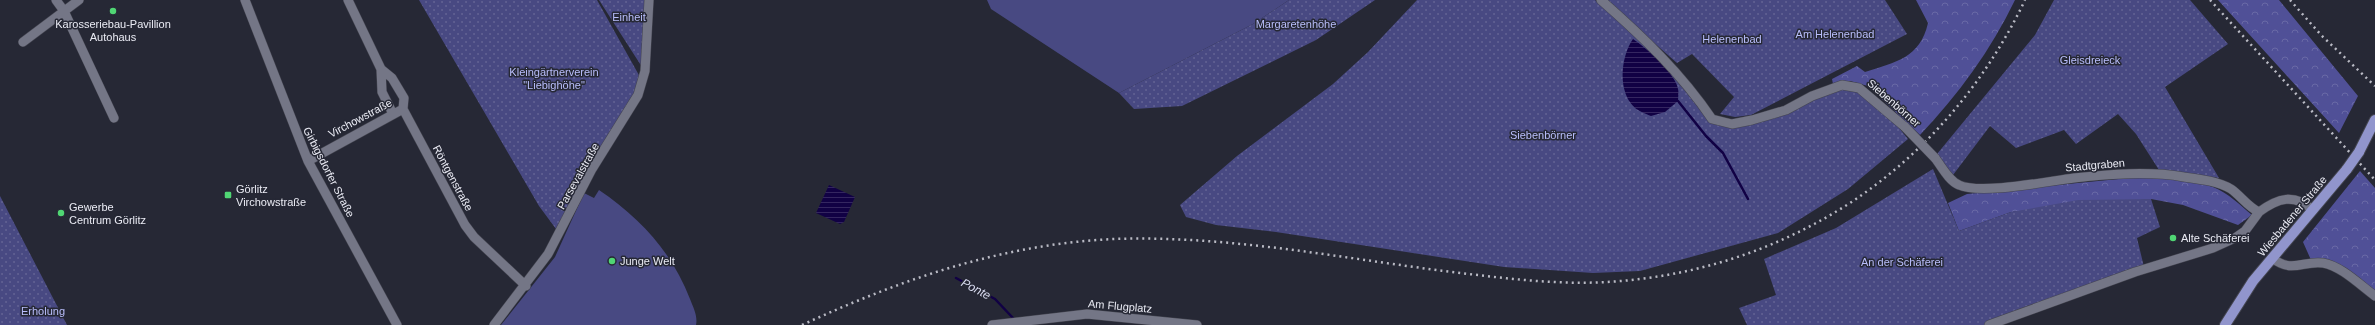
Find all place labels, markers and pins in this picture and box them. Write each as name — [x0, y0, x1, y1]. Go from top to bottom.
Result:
marker: Karosseriebau-Pavillion Autohaus — [108, 6, 118, 16]
place label: Karosseriebau-Pavillion Autohaus — [55, 18, 171, 43]
place label: Görlitz Virchowstraße — [236, 183, 306, 208]
marker: Görlitz Virchowstraße — [223, 190, 233, 200]
place label: Gewerbe Centrum Görlitz — [69, 201, 146, 226]
marker: Gewerbe Centrum Görlitz — [56, 208, 66, 218]
place label: Alte Schäferei — [2181, 232, 2249, 244]
marker: Alte Schäferei — [2168, 233, 2178, 243]
place label: Junge Welt — [620, 255, 675, 267]
marker: Junge Welt — [607, 256, 617, 266]

